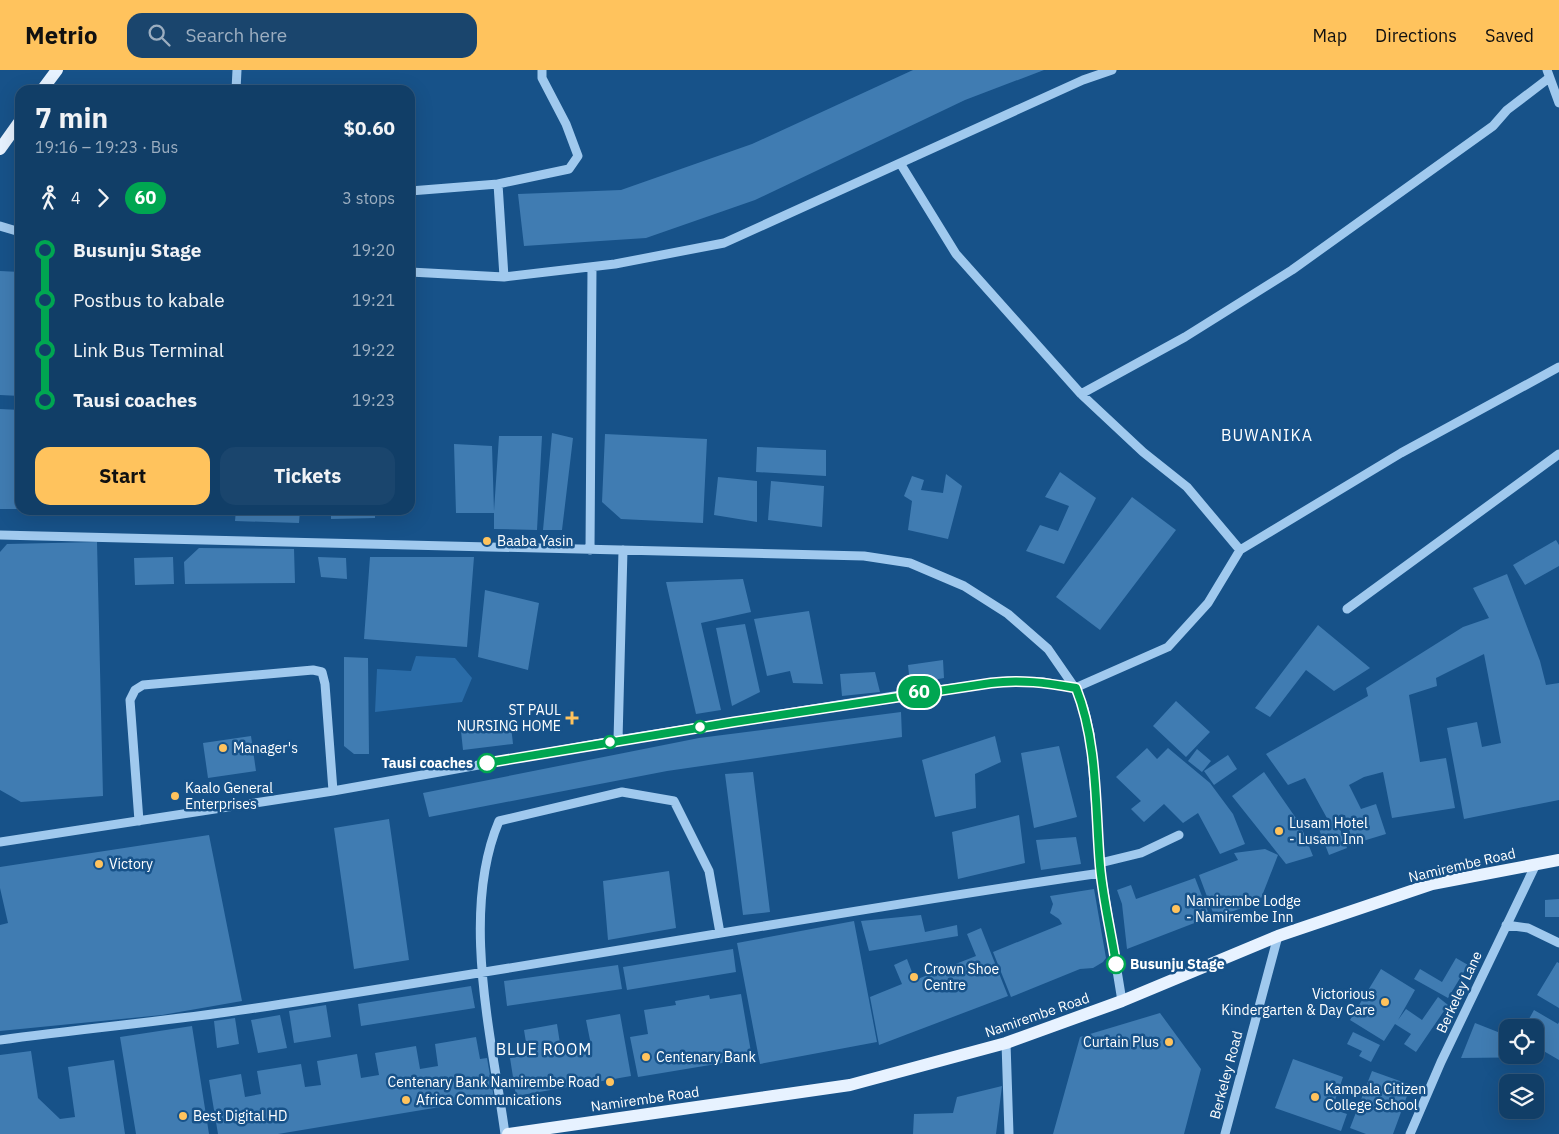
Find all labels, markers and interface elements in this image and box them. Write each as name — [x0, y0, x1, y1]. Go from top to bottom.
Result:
search box — [127, 13, 477, 58]
text: Metrio — [25, 19, 97, 51]
icon: search — [145, 21, 173, 49]
text: Search here — [185, 23, 287, 47]
text: Map — [1312, 24, 1347, 47]
text: Directions — [1375, 24, 1457, 47]
text: Saved — [1485, 24, 1534, 47]
text: 7 min — [35, 99, 108, 136]
text: $0.60 — [343, 116, 395, 140]
text: 19:16 – 19:23 · Bus — [35, 137, 178, 157]
icon: walk — [35, 184, 63, 212]
icon: forward — [89, 184, 117, 212]
text: 60 — [135, 186, 156, 209]
text: 4 — [71, 188, 81, 208]
text: 3 stops — [342, 188, 395, 208]
text: Busunju Stage — [73, 238, 201, 262]
text: 19:20 — [352, 240, 395, 260]
text: Postbus to kabale — [73, 288, 225, 312]
text: 19:21 — [352, 290, 395, 310]
text: Link Bus Terminal — [73, 338, 224, 362]
text: 19:22 — [352, 340, 395, 360]
text: Tausi coaches — [73, 388, 197, 412]
text: 19:23 — [352, 390, 395, 410]
district label: BUWANIKA — [1221, 425, 1313, 445]
button: Start — [35, 447, 210, 505]
button: Tickets — [220, 447, 395, 505]
place label: Baaba Yasin — [497, 532, 573, 550]
marker: Baaba Yasin — [481, 535, 493, 547]
line badge: 60 — [896, 676, 942, 708]
text: 60 — [908, 680, 930, 703]
place label: ST PAUL NURSING HOME — [457, 701, 561, 735]
marker: ST PAUL NURSING HOME — [565, 711, 579, 725]
unlabelled marker — [693, 720, 707, 734]
unlabelled marker — [603, 735, 617, 749]
place label: Manager's — [233, 739, 298, 757]
marker: Manager's — [217, 742, 229, 754]
marker: Tausi coaches — [477, 753, 497, 773]
place label: Tausi coaches — [382, 754, 473, 772]
place label: Kaalo General Enterprises — [185, 779, 273, 813]
marker: Kaalo General Enterprises — [169, 790, 181, 802]
place label: Lusam Hotel - Lusam Inn — [1289, 814, 1368, 848]
marker: Lusam Hotel - Lusam Inn — [1273, 825, 1285, 837]
street label: Namirembe Road — [1407, 844, 1517, 886]
place label: Victory — [109, 855, 153, 873]
marker: Victory — [93, 858, 105, 870]
place label: Namirembe Lodge - Namirembe Inn — [1186, 892, 1301, 926]
marker: Namirembe Lodge - Namirembe Inn — [1170, 903, 1182, 915]
street label: Berkeley Lane — [1432, 948, 1486, 1036]
marker: Busunju Stage — [1106, 954, 1126, 974]
place label: Busunju Stage — [1130, 955, 1225, 973]
place label: Crown Shoe Centre — [924, 960, 999, 994]
marker: Crown Shoe Centre — [908, 971, 920, 983]
place label: Victorious Kindergarten & Day Care — [1221, 985, 1375, 1019]
street label: Namirembe Road — [982, 989, 1092, 1041]
marker: Victorious Kindergarten & Day Care — [1379, 996, 1391, 1008]
map controls — [1499, 1019, 1544, 1119]
button: locate — [1499, 1019, 1544, 1064]
street label: Berkeley Road — [1206, 1029, 1246, 1121]
place label: Curtain Plus — [1083, 1033, 1159, 1051]
marker: Curtain Plus — [1163, 1036, 1175, 1048]
district label: BLUE ROOM — [496, 1039, 592, 1059]
place label: Centenary Bank — [656, 1048, 756, 1066]
marker: Centenary Bank — [640, 1051, 652, 1063]
place label: Centenary Bank Namirembe Road — [388, 1073, 600, 1091]
button: layers — [1499, 1074, 1544, 1119]
marker: Centenary Bank Namirembe Road — [604, 1076, 616, 1088]
place label: Kampala Citizen College School — [1325, 1080, 1426, 1114]
street label: Namirembe Road — [590, 1082, 700, 1116]
place label: Africa Communications — [416, 1091, 562, 1109]
marker: Kampala Citizen College School — [1309, 1091, 1321, 1103]
marker: Africa Communications — [400, 1094, 412, 1106]
place label: Best Digital HD — [193, 1107, 287, 1125]
marker: Best Digital HD — [177, 1110, 189, 1122]

